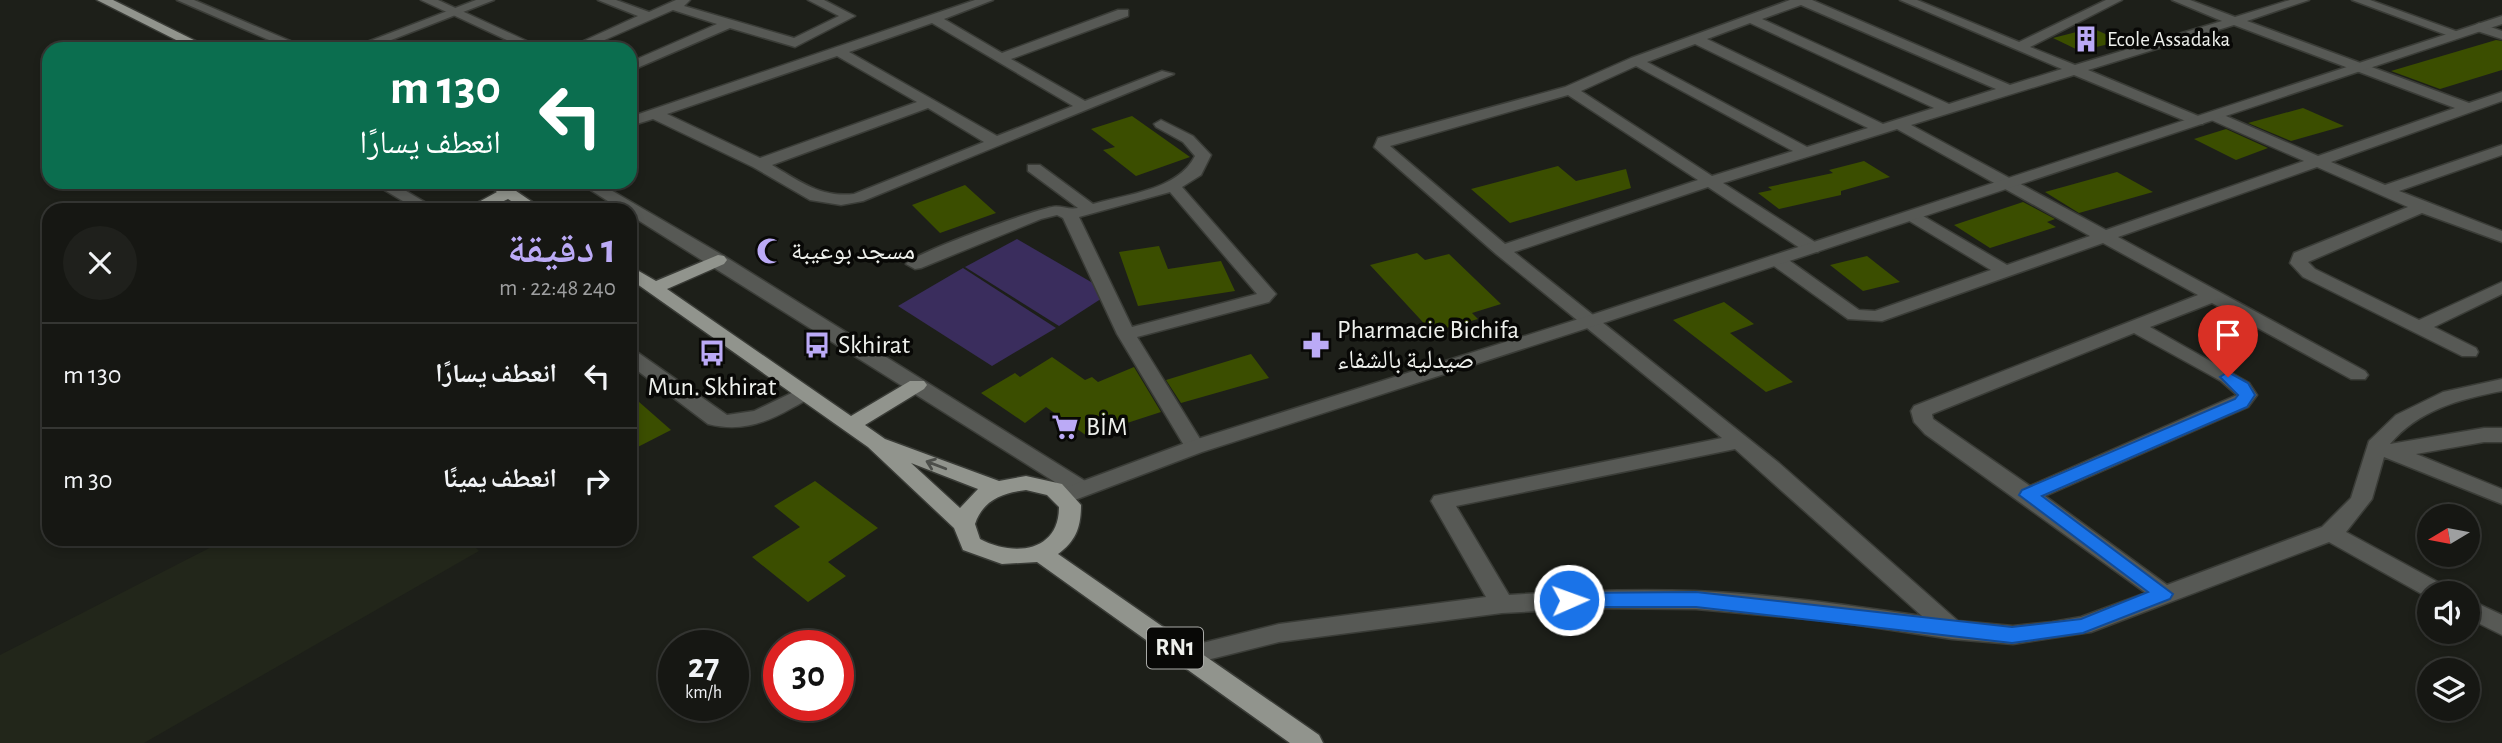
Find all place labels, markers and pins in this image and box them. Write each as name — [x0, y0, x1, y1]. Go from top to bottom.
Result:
building icon: Ecole Assadaka — [2071, 24, 2101, 54]
place label: Ecole Assadaka — [2107, 29, 2230, 50]
mosque icon: مسجد بوعيبة — [755, 236, 785, 266]
place label: مسجد بوعيبة — [791, 238, 915, 265]
pin — [2198, 305, 2258, 377]
place label: Pharmacie Bichifa صيدلية بالشفاء — [1337, 317, 1519, 374]
bus stop icon: Skhirat — [802, 330, 832, 360]
pharmacy icon: Pharmacie Bichifa صيدلية بالشفاء — [1301, 330, 1331, 360]
place label: Skhirat — [838, 332, 910, 358]
bus stop icon: Mun. Skhirat — [697, 338, 727, 368]
place label: Mun. Skhirat — [648, 374, 776, 400]
supermarket icon: BİM — [1050, 412, 1080, 442]
place label: BİM — [1086, 413, 1127, 440]

